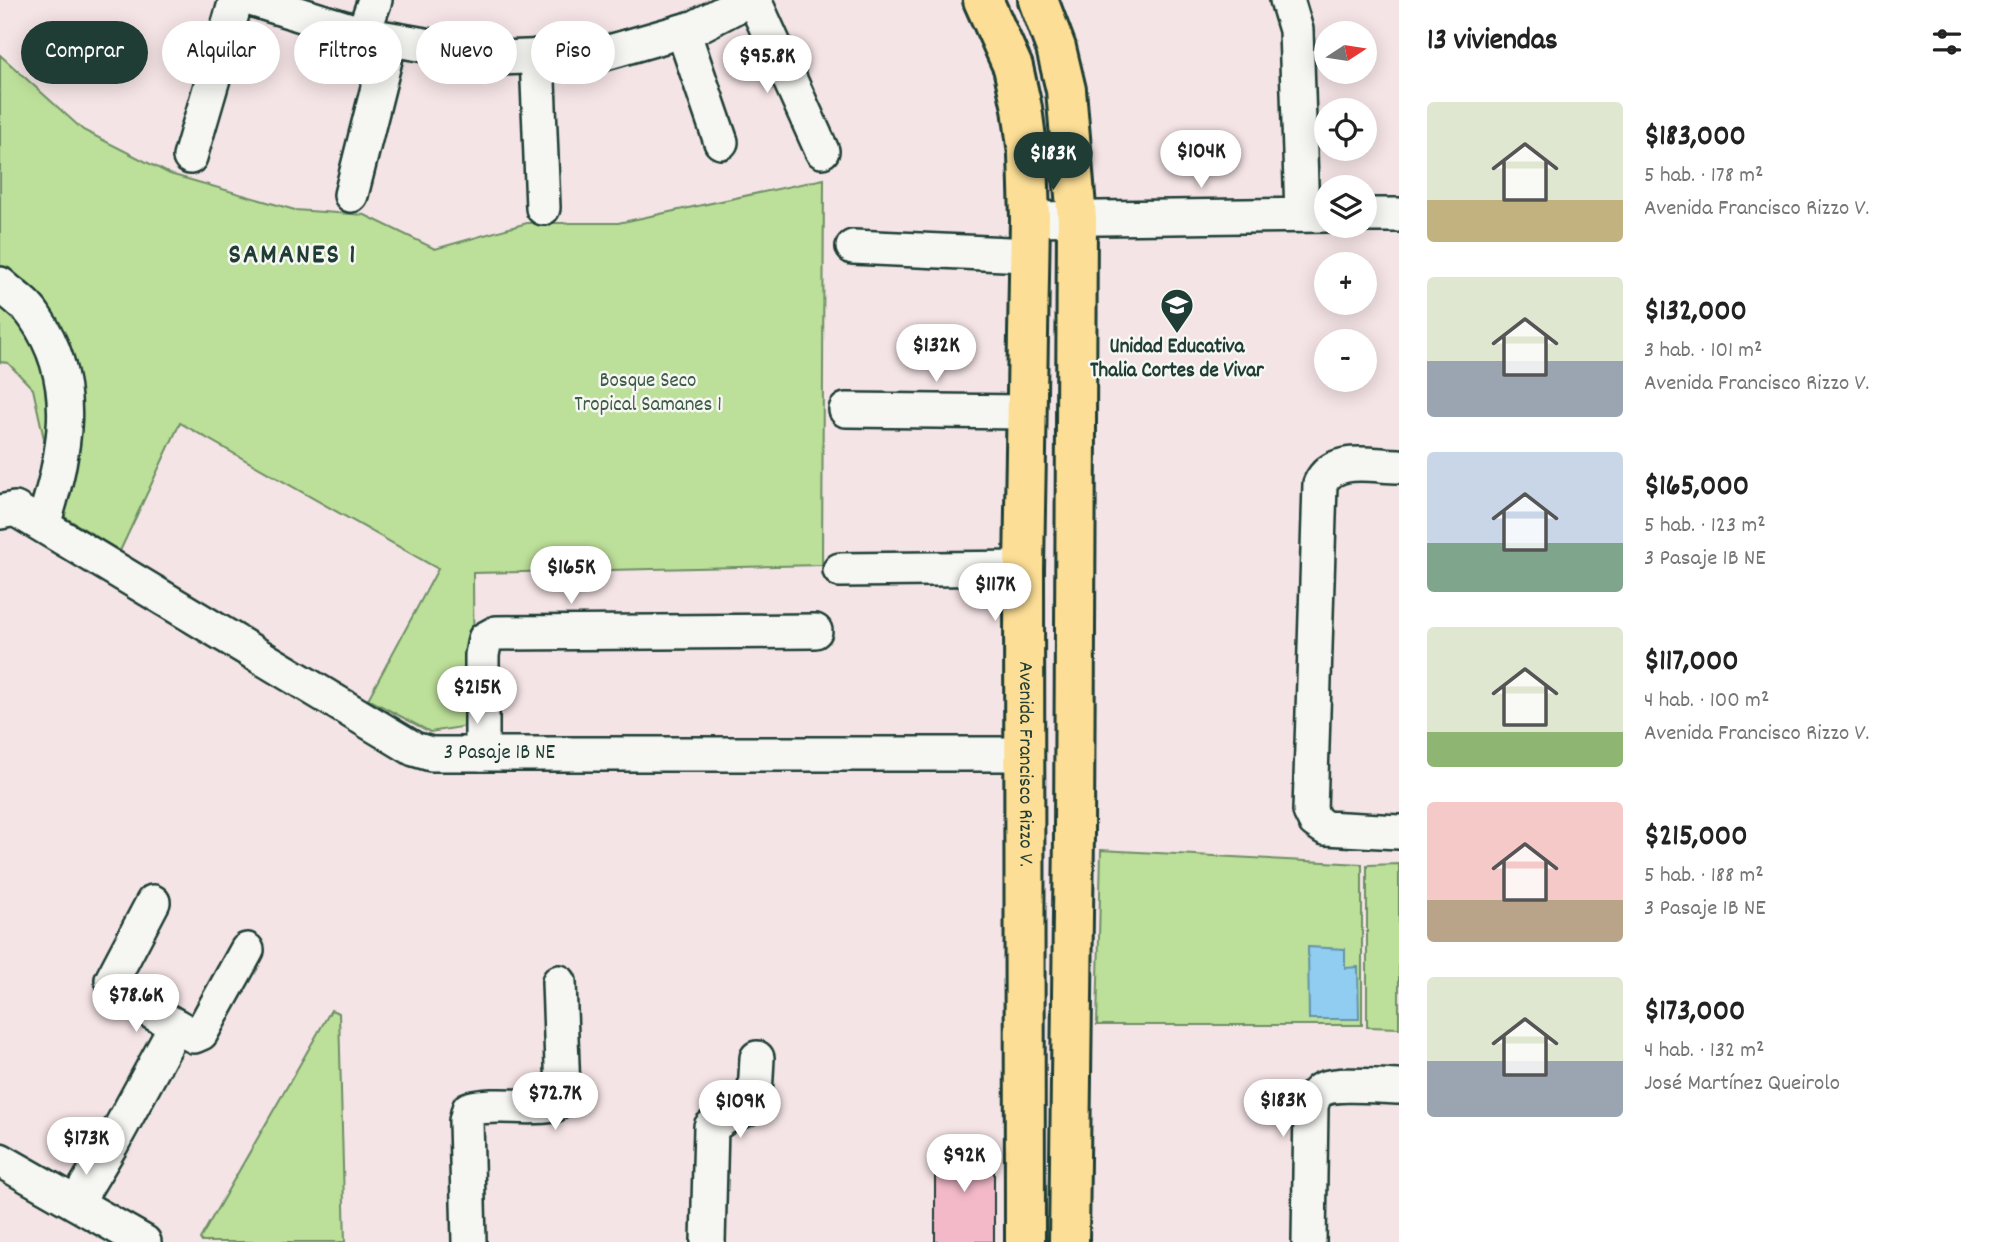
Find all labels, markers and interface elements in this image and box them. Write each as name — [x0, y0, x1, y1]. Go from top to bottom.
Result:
chip: Comprar — [21, 21, 148, 84]
chip: Alquilar — [162, 21, 280, 84]
chip: Filtros — [294, 21, 402, 84]
chip: Nuevo — [416, 21, 517, 84]
chip: Piso — [531, 21, 615, 84]
north arrow — [1314, 21, 1377, 84]
map controls — [1314, 21, 1377, 392]
text: 13 viviendas — [1427, 21, 1558, 64]
icon: filters — [1928, 23, 1966, 61]
pin: $95.8K — [710, 36, 824, 95]
text: $95.8K — [739, 41, 795, 74]
button: locate — [1314, 98, 1377, 161]
text: $183,000 — [1644, 117, 1746, 160]
pin: $104K — [1152, 130, 1250, 190]
icon: home — [1483, 130, 1567, 214]
pin: $183K — [1004, 132, 1102, 192]
text: $104K — [1176, 136, 1226, 169]
text: $183K — [1030, 138, 1076, 171]
text: 5 hab. · 178 m² — [1644, 160, 1763, 193]
button: layers — [1314, 175, 1377, 238]
text: Avenida Francisco Rizzo V. — [1644, 193, 1869, 226]
district label: SAMANES 1 — [229, 237, 357, 277]
button: + — [1314, 252, 1377, 315]
school or university icon: Unidad Educativa Thalia Cortes de Vivar — [1158, 286, 1196, 335]
text: $132,000 — [1644, 292, 1747, 335]
icon: home — [1483, 305, 1567, 389]
pin: $132K — [887, 324, 985, 384]
button: − — [1314, 329, 1377, 392]
text: $132K — [912, 330, 960, 363]
place label: Unidad Educativa Thalia Cortes de Vivar — [1090, 333, 1265, 387]
text: 3 hab. · 101 m² — [1644, 335, 1762, 368]
park label: Bosque Seco Tropical Samanes 1 — [574, 367, 722, 421]
text: Avenida Francisco Rizzo V. — [1644, 368, 1869, 401]
text: $165,000 — [1644, 467, 1749, 510]
icon: home — [1483, 480, 1567, 564]
text: 5 hab. · 123 m² — [1644, 510, 1766, 543]
text: 3 Pasaje 1B NE — [1644, 543, 1766, 576]
pin: $165K — [522, 546, 620, 606]
text: $165K — [546, 552, 596, 585]
pin: $117K — [946, 564, 1044, 623]
text: $117K — [974, 569, 1016, 602]
text: $117,000 — [1644, 642, 1739, 685]
icon: home — [1483, 655, 1567, 739]
street label: Avenida Francisco Rizzo V. — [1009, 661, 1039, 867]
pin: $215K — [428, 666, 526, 726]
text: $215K — [453, 672, 501, 705]
text: 4 hab. · 100 m² — [1644, 685, 1769, 718]
text: Avenida Francisco Rizzo V. — [1644, 718, 1869, 751]
street label: 3 Pasaje 1B NE — [444, 739, 555, 769]
text: $215,000 — [1644, 817, 1748, 860]
icon: home — [1483, 830, 1567, 914]
text: 5 hab. · 188 m² — [1644, 860, 1764, 893]
text: 3 Pasaje 1B NE — [1644, 893, 1766, 926]
pin: $78.6K — [79, 974, 193, 1034]
text: $78.6K — [108, 980, 164, 1013]
text: $173,000 — [1644, 992, 1745, 1035]
icon: home — [1483, 1005, 1567, 1089]
text: 4 hab. · 132 m² — [1644, 1035, 1764, 1068]
text: José Martínez Queirolo — [1644, 1068, 1840, 1101]
pin: $72.7K — [498, 1072, 612, 1132]
text: $72.7K — [528, 1078, 582, 1111]
pin: $109K — [691, 1080, 789, 1140]
pin: $183K — [1234, 1080, 1332, 1139]
text: $183K — [1260, 1085, 1306, 1118]
text: $109K — [715, 1086, 765, 1119]
pin: $173K — [37, 1118, 135, 1177]
text: $173K — [63, 1123, 109, 1156]
pin: $92K — [923, 1134, 1005, 1194]
text: $92K — [943, 1140, 985, 1173]

